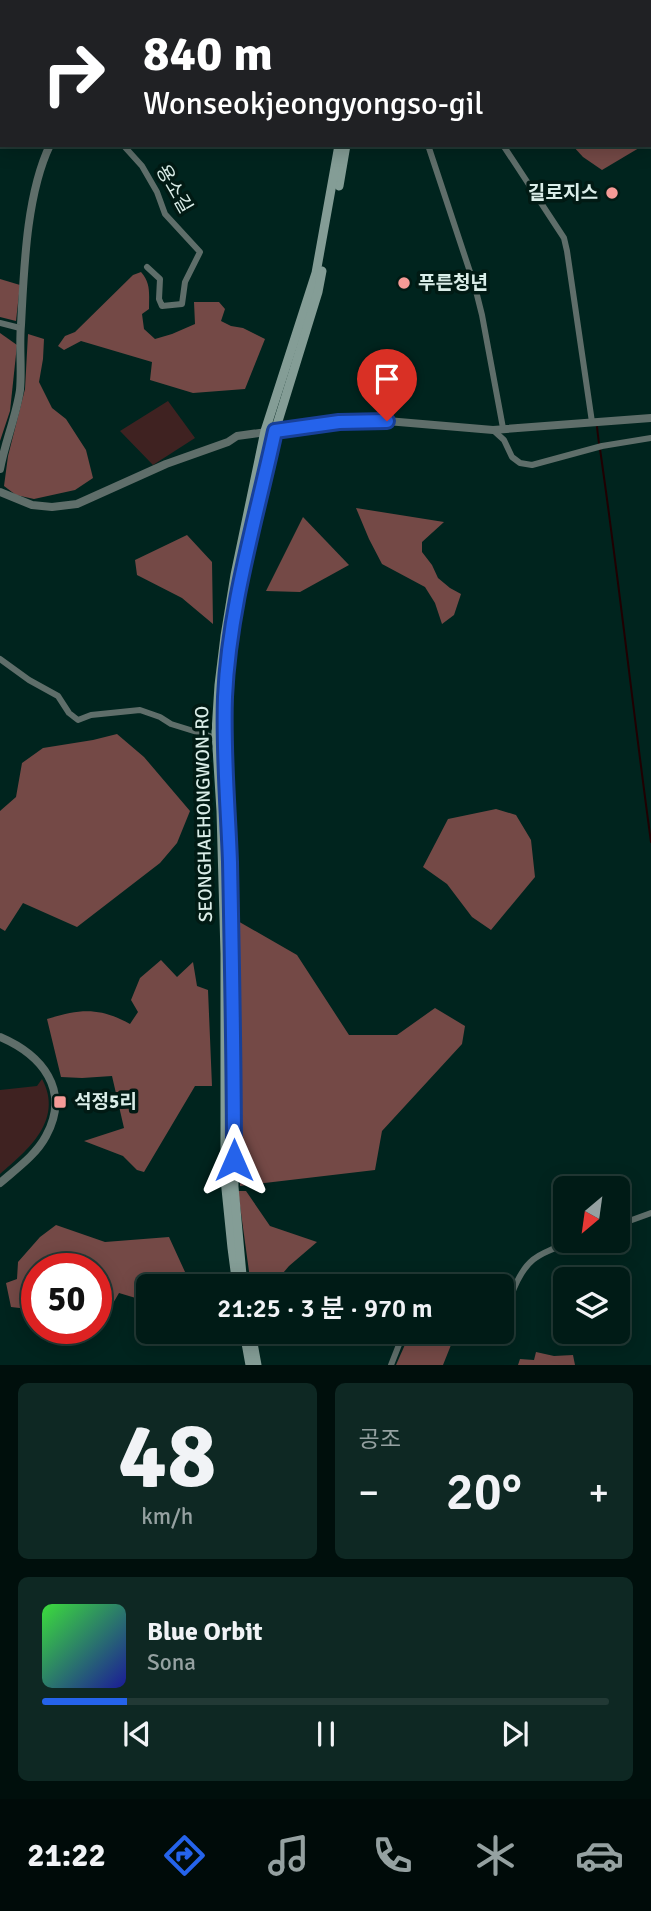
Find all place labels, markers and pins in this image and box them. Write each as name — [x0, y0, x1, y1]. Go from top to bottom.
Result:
place label: 길로지스 — [528, 181, 598, 205]
marker: 길로지스 — [604, 185, 620, 201]
place label: 푸른청년 — [418, 271, 488, 295]
marker: 푸른청년 — [396, 275, 412, 291]
pin — [357, 349, 417, 421]
place label: 석정5리 — [74, 1090, 137, 1114]
marker: 석정5리 — [52, 1094, 68, 1110]

